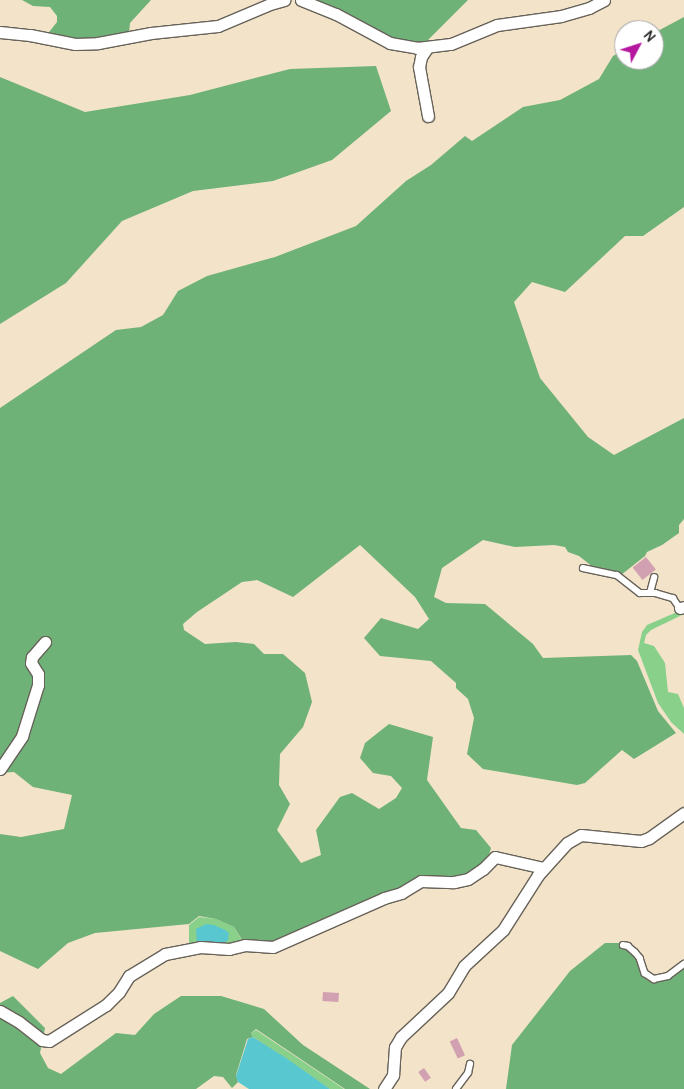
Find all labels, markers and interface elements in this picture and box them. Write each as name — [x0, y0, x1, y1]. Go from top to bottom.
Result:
north arrow — [614, 20, 664, 70]
text: N — [640, 27, 660, 45]

